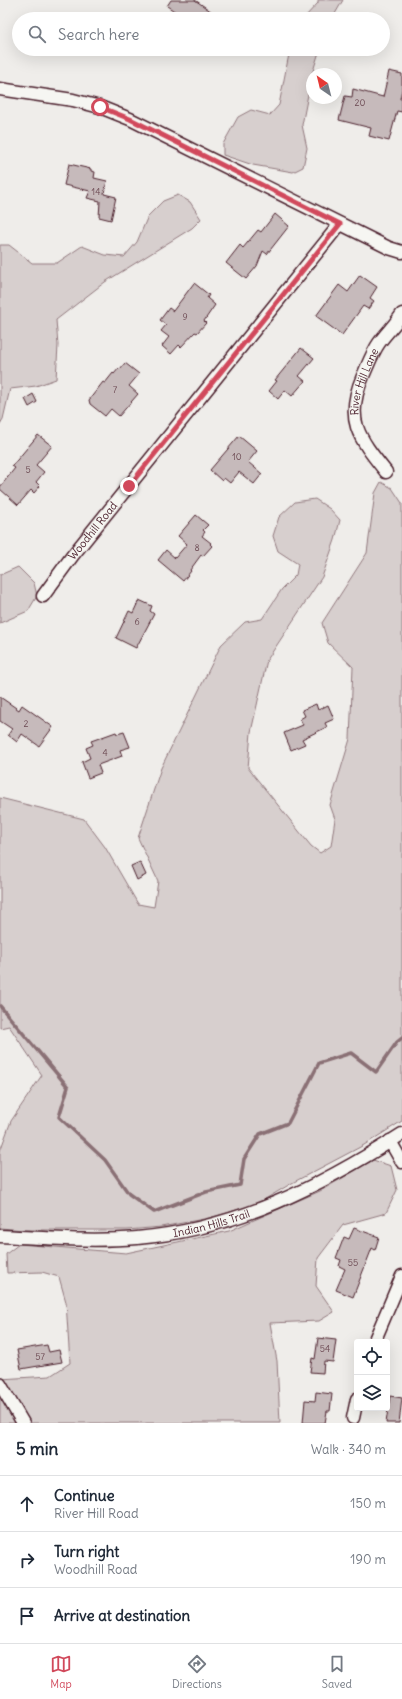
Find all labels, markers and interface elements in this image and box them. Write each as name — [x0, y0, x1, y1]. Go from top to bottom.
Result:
search box — [12, 12, 390, 56]
icon: search — [26, 23, 48, 45]
text: Search here — [58, 25, 139, 44]
north arrow — [306, 68, 342, 104]
house number: 20 — [355, 97, 366, 108]
route start — [91, 98, 109, 116]
house number: 14 — [92, 186, 100, 197]
house number: 9 — [182, 311, 188, 322]
street label: River Hill Lane — [347, 345, 382, 415]
house number: 7 — [113, 384, 118, 395]
house number: 10 — [232, 451, 242, 462]
house number: 5 — [25, 464, 31, 475]
route end — [120, 477, 138, 495]
street label: Woodhill Road — [65, 498, 121, 563]
house number: 8 — [194, 542, 200, 553]
house number: 6 — [134, 616, 140, 627]
house number: 2 — [24, 718, 29, 729]
house number: 4 — [102, 747, 108, 758]
street label: Indian Hills Trail — [172, 1206, 252, 1240]
house number: 55 — [348, 1257, 358, 1268]
map controls — [354, 1339, 390, 1411]
button: locate — [354, 1339, 390, 1375]
house number: 54 — [320, 1343, 330, 1354]
house number: 57 — [35, 1351, 45, 1362]
button: layers — [354, 1375, 390, 1411]
text: 5 min — [16, 1438, 58, 1460]
text: Walk · 340 m — [311, 1441, 386, 1458]
text: Continue — [54, 1486, 115, 1505]
icon: ahead — [16, 1493, 38, 1515]
text: 150 m — [350, 1495, 386, 1512]
text: River Hill Road — [54, 1505, 139, 1522]
text: Turn right — [54, 1542, 119, 1561]
icon: right — [16, 1549, 38, 1571]
text: 190 m — [350, 1551, 386, 1568]
text: Woodhill Road — [54, 1561, 137, 1578]
icon: arrive — [16, 1605, 38, 1627]
text: Arrive at destination — [54, 1606, 190, 1625]
tab: Map — [50, 1653, 72, 1691]
tab: Directions — [172, 1653, 222, 1691]
tab: Saved — [322, 1653, 352, 1691]

